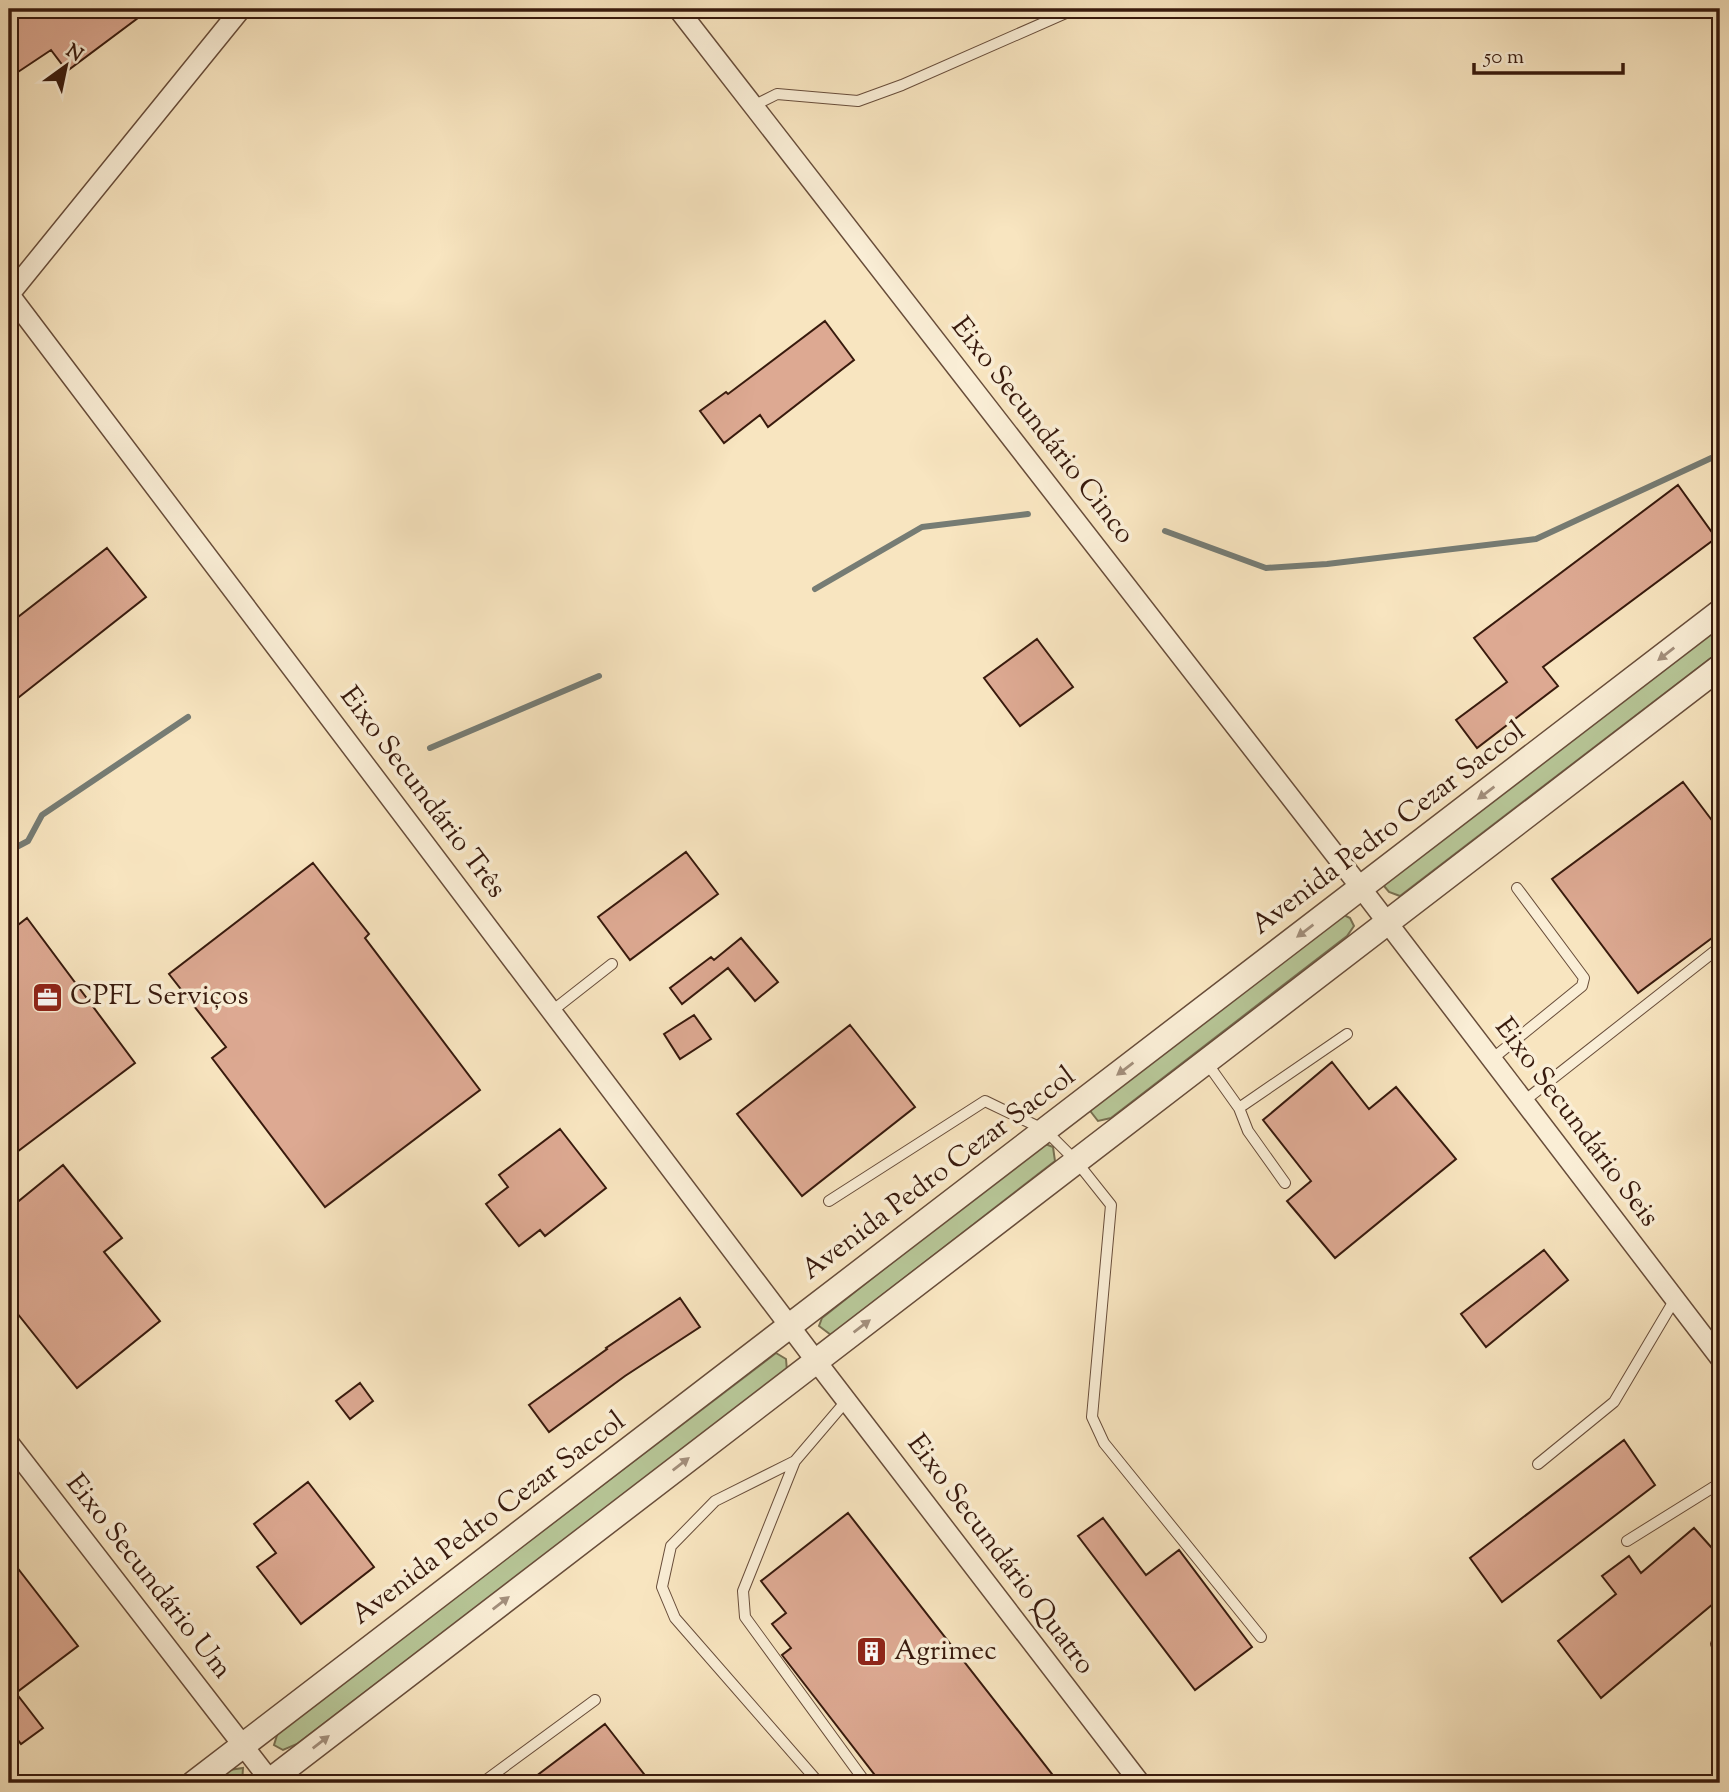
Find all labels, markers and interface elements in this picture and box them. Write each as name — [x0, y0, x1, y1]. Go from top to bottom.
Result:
north arrow — [32, 32, 102, 102]
scale bar — [1474, 32, 1622, 76]
text: N — [60, 38, 88, 69]
text: 50 m — [1483, 43, 1524, 73]
street label: Eixo Secundário Cinco — [941, 309, 1143, 553]
one-way arrow — [1657, 646, 1675, 660]
street label: Eixo Secundário Três — [329, 679, 515, 907]
street label: Avenida Pedro Cezar Saccol — [1244, 712, 1535, 945]
one-way arrow — [1477, 785, 1495, 799]
one-way arrow — [1296, 923, 1314, 937]
place label: CPFL Serviços — [70, 977, 248, 1017]
office icon: CPFL Serviços — [30, 980, 64, 1014]
street label: Eixo Secundário Seis — [1484, 1010, 1668, 1236]
street label: Avenida Pedro Cezar Saccol — [794, 1057, 1085, 1290]
one-way arrow — [1116, 1062, 1134, 1077]
one-way arrow — [853, 1319, 871, 1333]
street label: Avenida Pedro Cezar Saccol — [344, 1402, 635, 1635]
street label: Eixo Secundário Quatro — [896, 1427, 1104, 1683]
one-way arrow — [672, 1457, 690, 1472]
street label: Eixo Secundário Um — [55, 1466, 241, 1688]
one-way arrow — [492, 1597, 510, 1611]
place label: Agrimec — [894, 1632, 997, 1672]
building icon: Agrimec — [854, 1635, 888, 1669]
one-way arrow — [311, 1734, 329, 1749]

